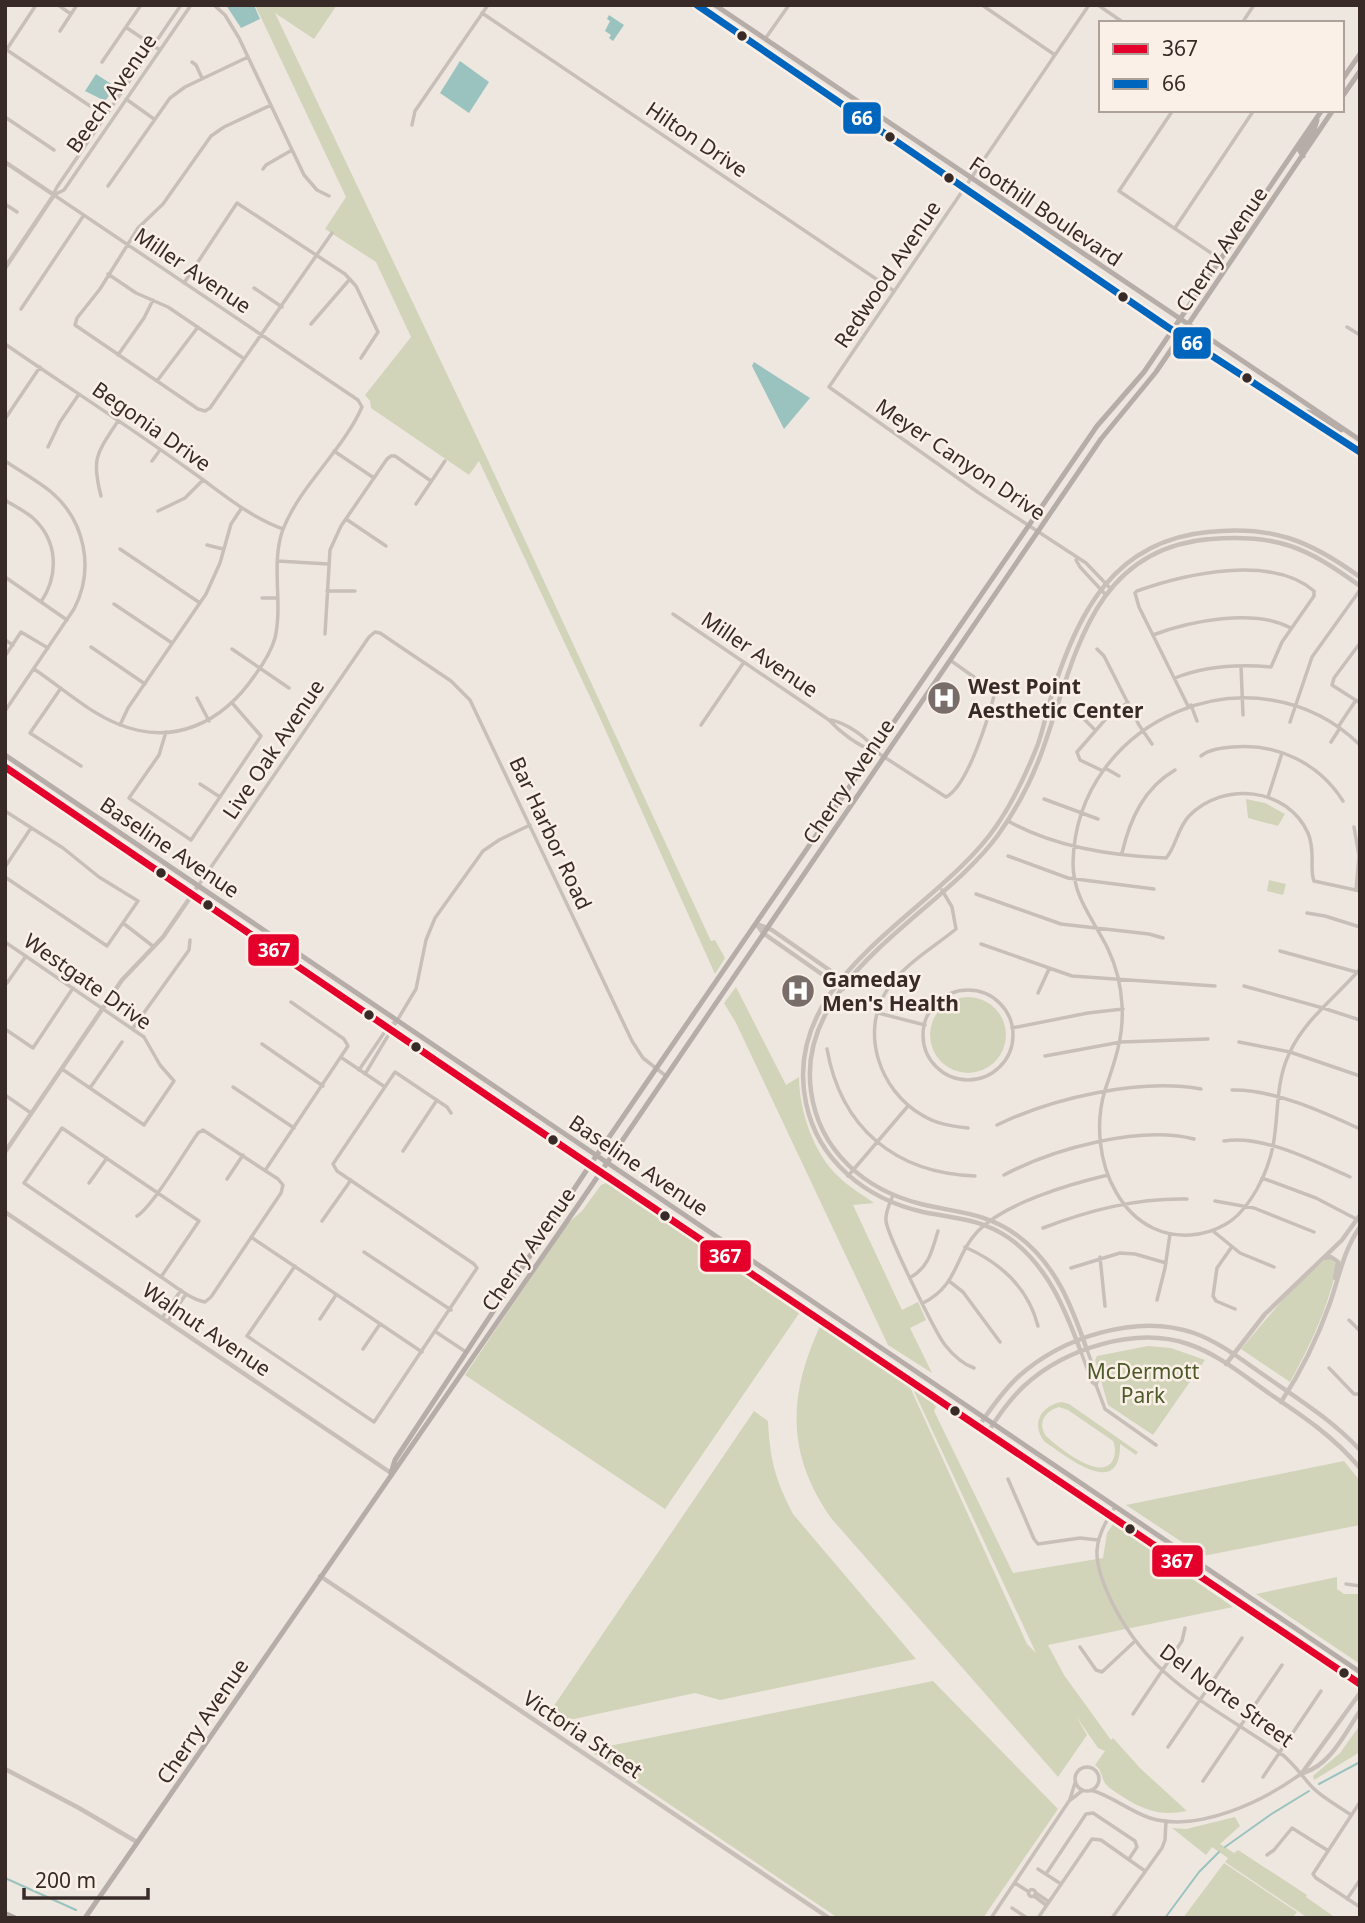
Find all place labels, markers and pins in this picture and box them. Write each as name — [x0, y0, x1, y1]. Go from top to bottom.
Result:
unlabelled marker — [735, 29, 749, 43]
unlabelled marker — [883, 130, 897, 144]
unlabelled marker — [942, 171, 956, 185]
unlabelled marker — [1116, 290, 1130, 304]
unlabelled marker — [1240, 371, 1254, 385]
place label: West Point Aesthetic Center — [968, 672, 1144, 724]
hospital icon: West Point Aesthetic Center — [925, 679, 963, 717]
unlabelled marker — [154, 866, 168, 880]
unlabelled marker — [201, 898, 215, 912]
place label: Gameday Men's Health — [822, 965, 959, 1017]
hospital icon: Gameday Men's Health — [779, 972, 817, 1010]
unlabelled marker — [362, 1008, 376, 1022]
unlabelled marker — [409, 1040, 423, 1054]
unlabelled marker — [546, 1133, 560, 1147]
unlabelled marker — [658, 1209, 672, 1223]
unlabelled marker — [948, 1404, 962, 1418]
unlabelled marker — [1123, 1522, 1137, 1536]
unlabelled marker — [1337, 1666, 1351, 1680]

